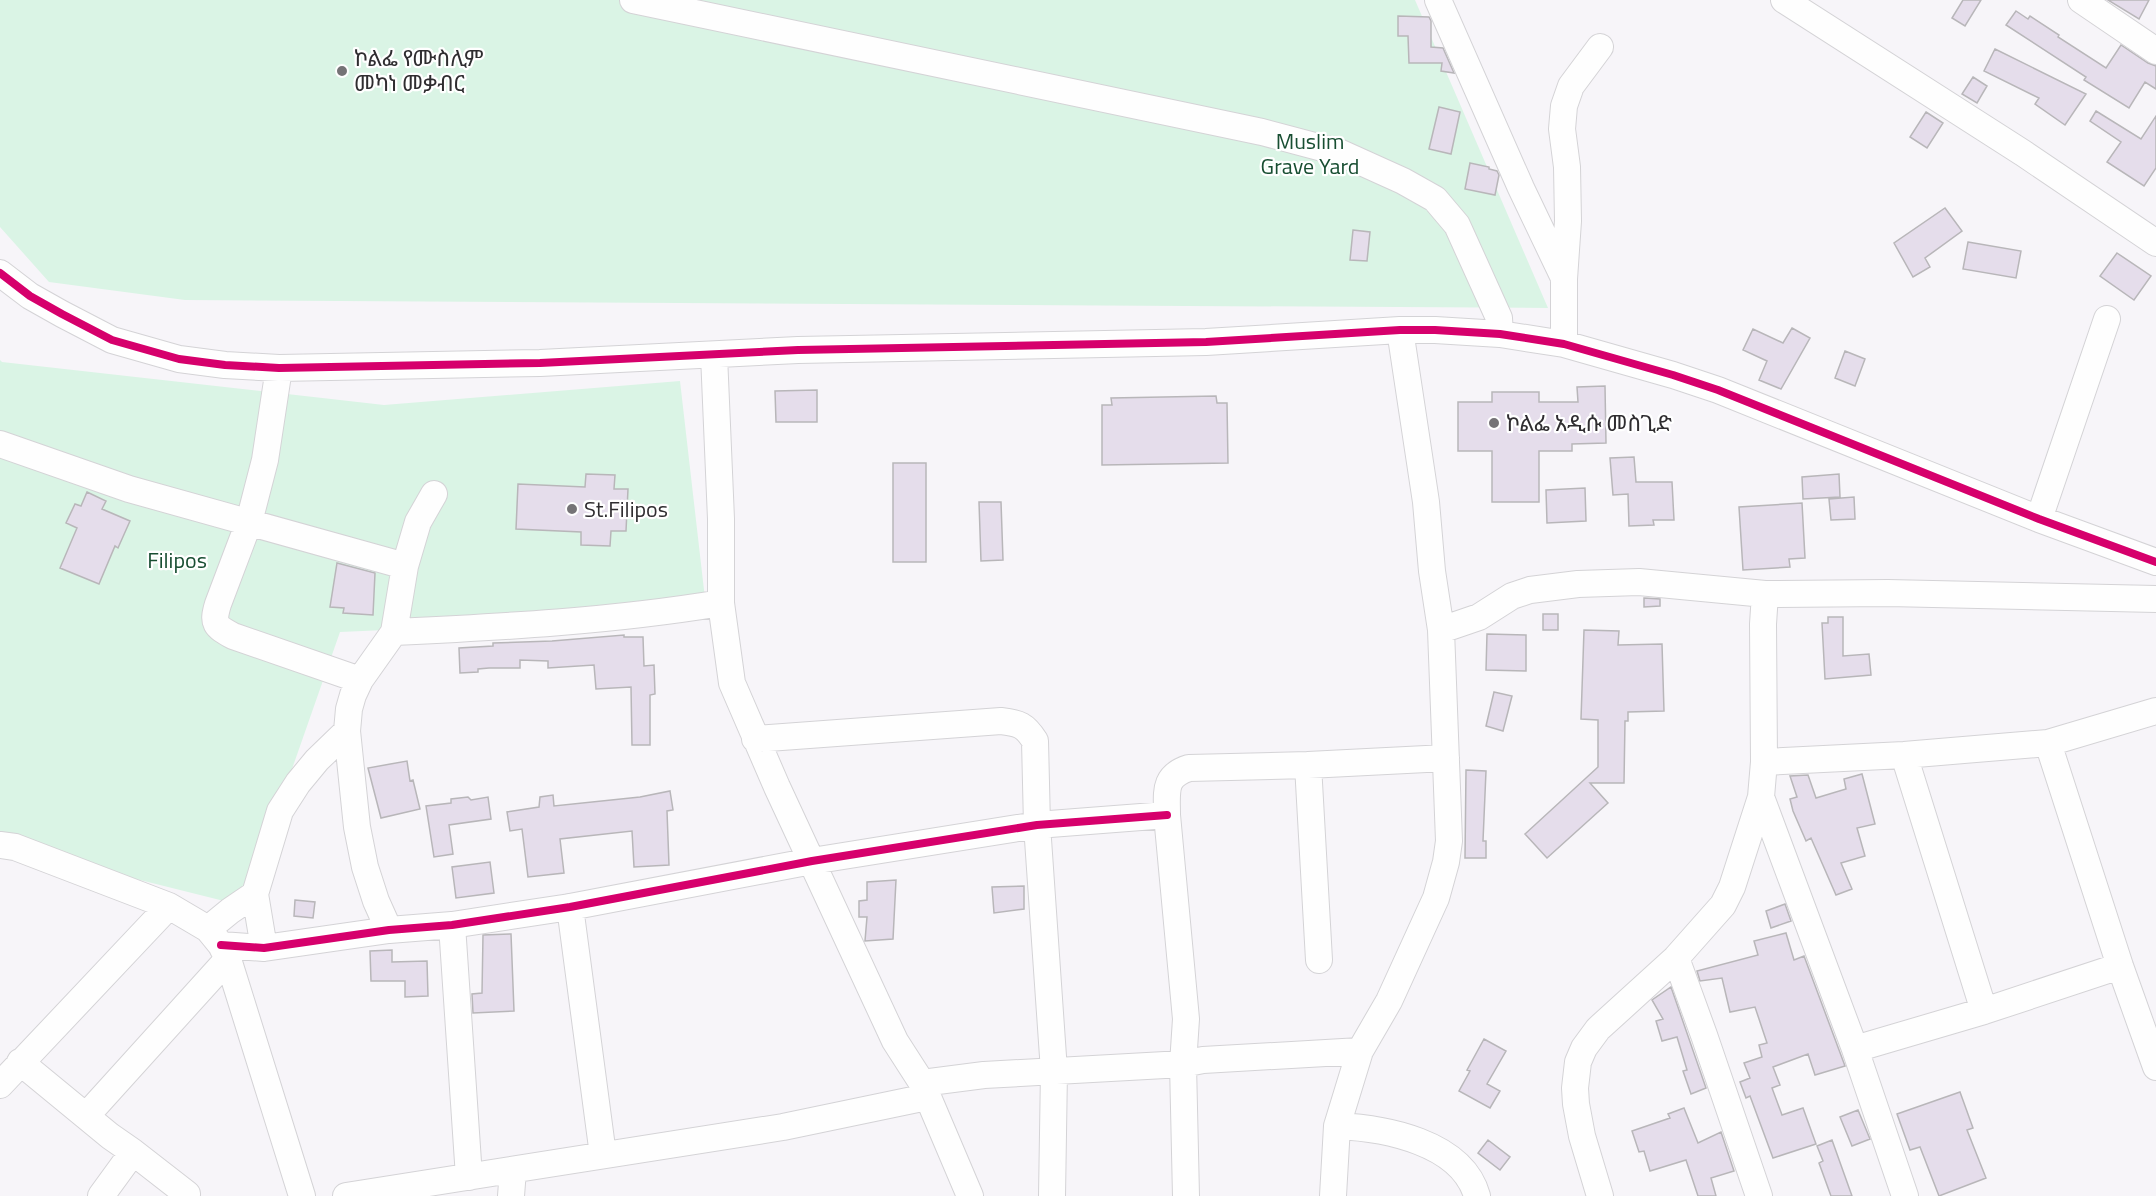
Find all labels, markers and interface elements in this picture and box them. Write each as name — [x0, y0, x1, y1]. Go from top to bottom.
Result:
place label: ኮልፌ የሙስሊም መካነ መቃብር — [354, 41, 484, 100]
marker: ኮልፌ የሙስሊም መካነ መቃብር — [335, 64, 349, 78]
park label: Muslim Grave Yard — [1261, 124, 1359, 183]
place label: ኮልፌ አዲሱ መስጊድ — [1506, 406, 1672, 440]
marker: ኮልፌ አዲሱ መስጊድ — [1487, 416, 1501, 430]
place label: St.Filipos — [584, 492, 668, 526]
marker: St.Filipos — [565, 502, 579, 516]
park label: Filipos — [147, 543, 207, 577]

